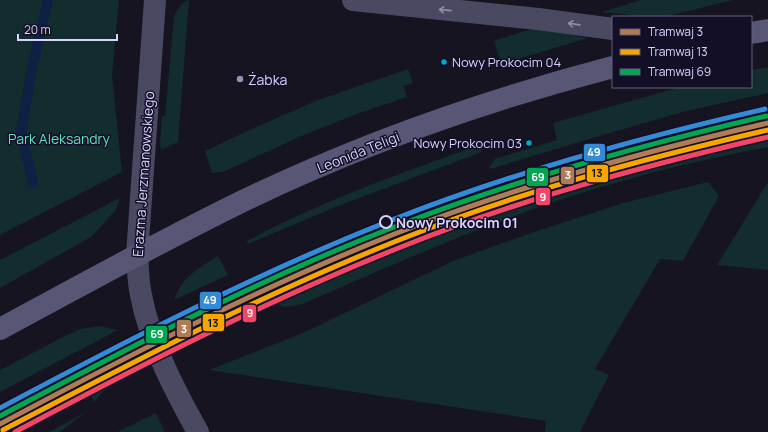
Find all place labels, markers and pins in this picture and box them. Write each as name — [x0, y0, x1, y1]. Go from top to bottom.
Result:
place label: Nowy Prokocim 04 — [452, 53, 561, 71]
marker: Nowy Prokocim 04 — [439, 57, 449, 67]
place label: Żabka — [248, 70, 287, 89]
marker: Żabka — [235, 74, 245, 84]
place label: Nowy Prokocim 03 — [413, 134, 522, 152]
marker: Nowy Prokocim 03 — [524, 138, 534, 148]
place label: Nowy Prokocim 01 — [396, 213, 518, 232]
marker: Nowy Prokocim 01 — [379, 215, 393, 229]

